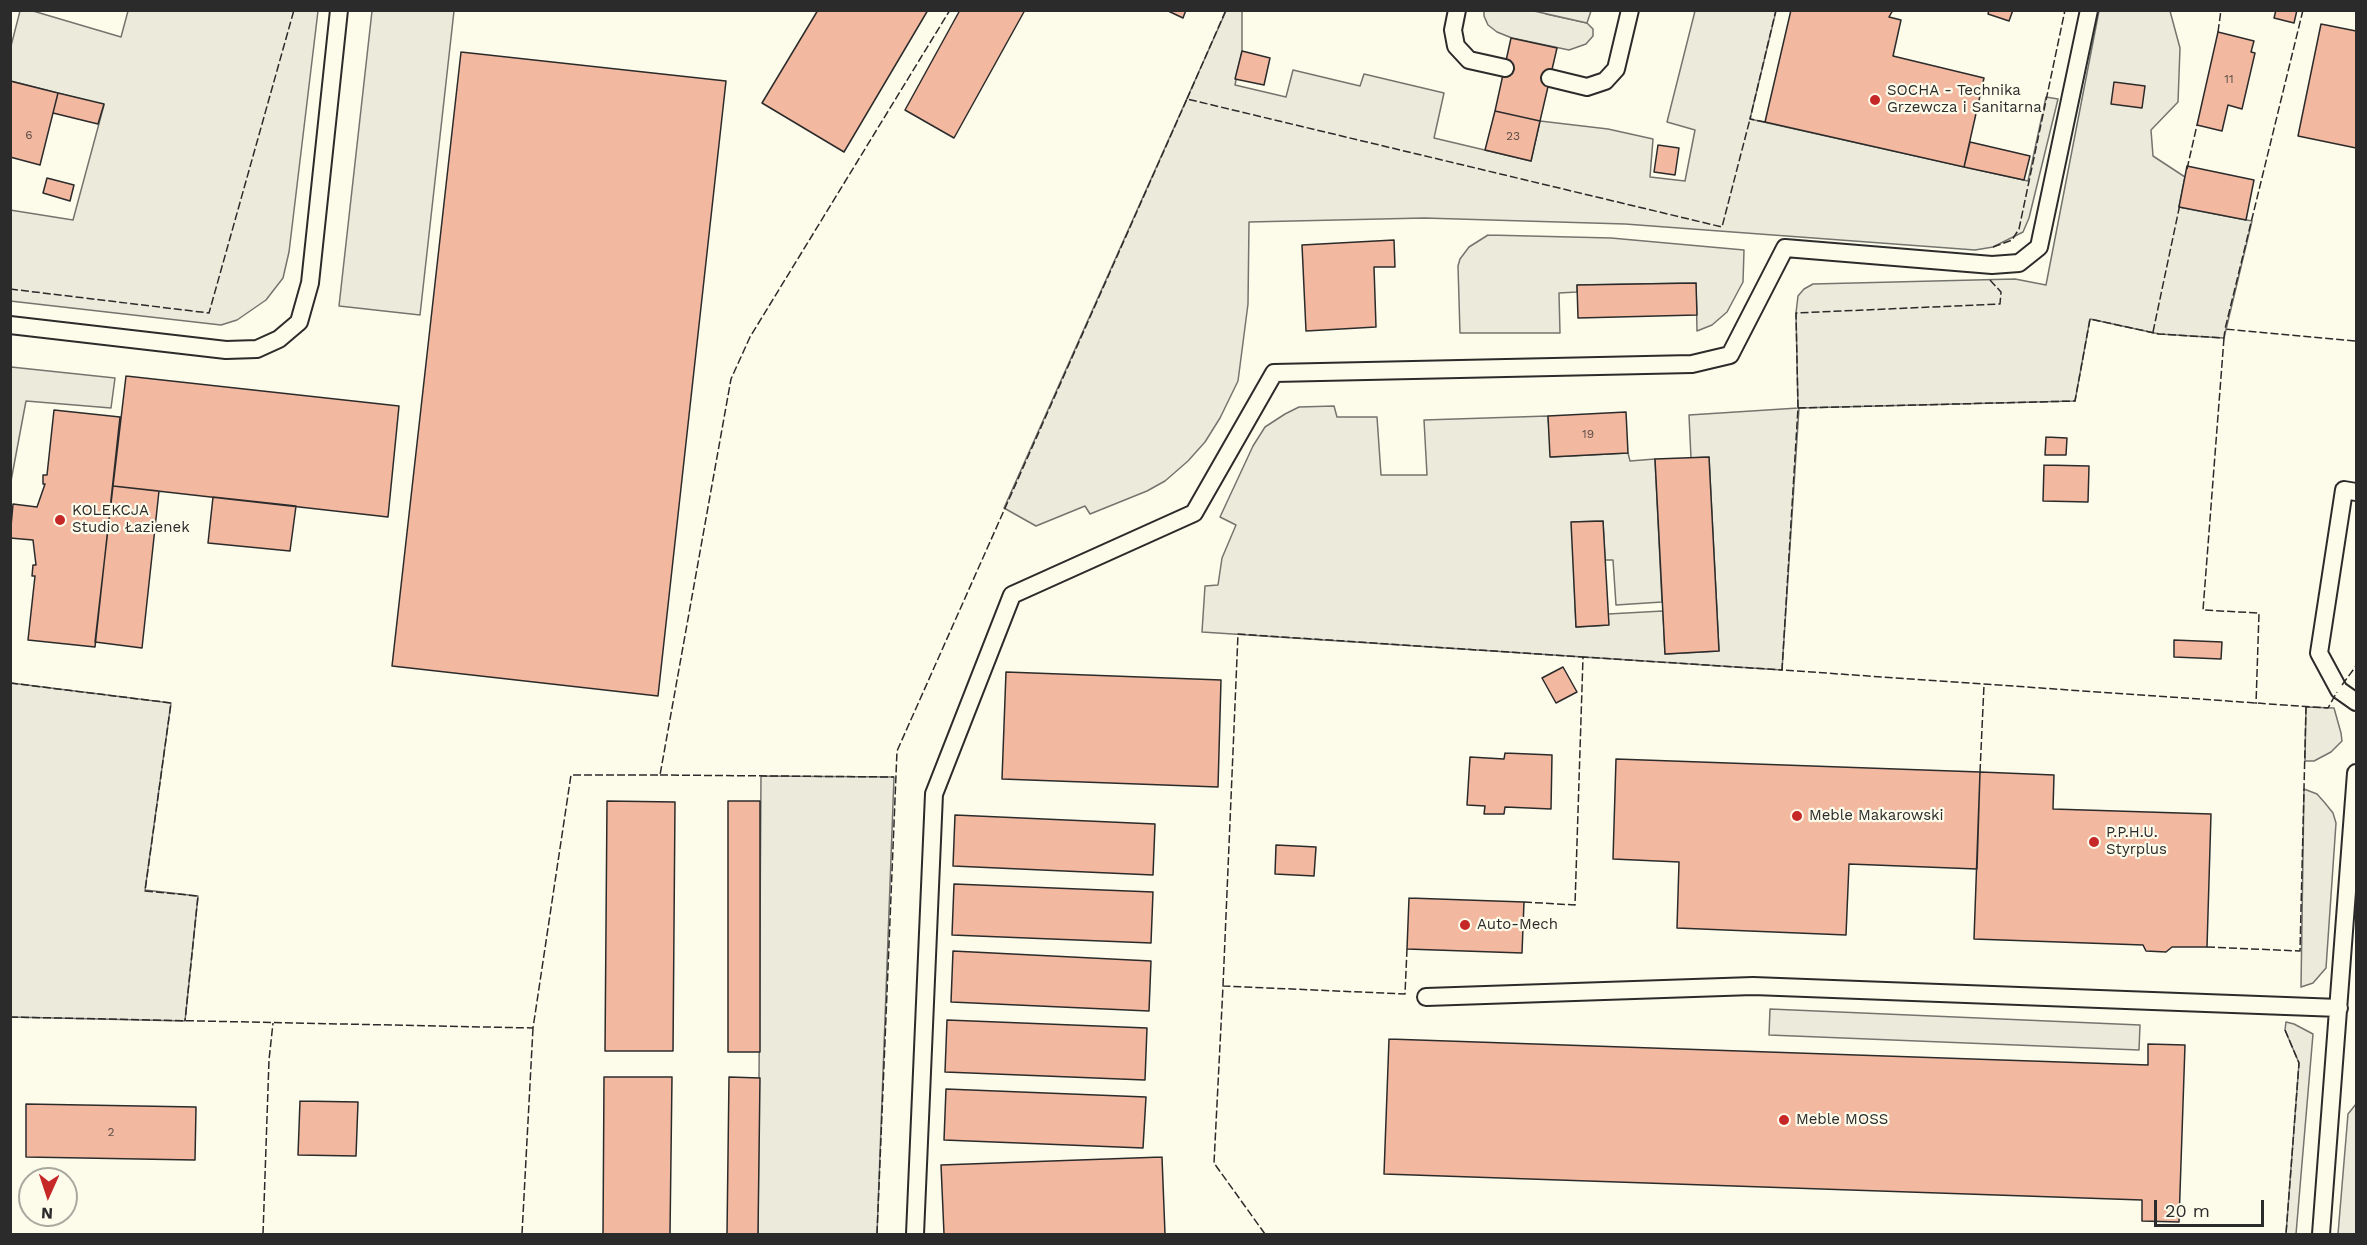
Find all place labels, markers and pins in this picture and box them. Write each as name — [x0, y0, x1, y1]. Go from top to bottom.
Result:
place label: SOCHA - Technika Grzewcza i Sanitarna — [1887, 82, 2042, 117]
marker: SOCHA - Technika Grzewcza i Sanitarna — [1868, 93, 1882, 107]
place label: KOLEKCJA Studio Łazienek — [72, 502, 190, 537]
marker: KOLEKCJA Studio Łazienek — [53, 513, 67, 527]
place label: Meble Makarowski — [1809, 807, 1944, 825]
marker: Meble Makarowski — [1790, 809, 1804, 823]
place label: P.P.H.U. Styrplus — [2106, 824, 2167, 859]
marker: P.P.H.U. Styrplus — [2087, 835, 2101, 849]
place label: Auto-Mech — [1477, 916, 1558, 934]
marker: Auto-Mech — [1458, 918, 1472, 932]
place label: Meble MOSS — [1796, 1111, 1888, 1129]
marker: Meble MOSS — [1777, 1113, 1791, 1127]

